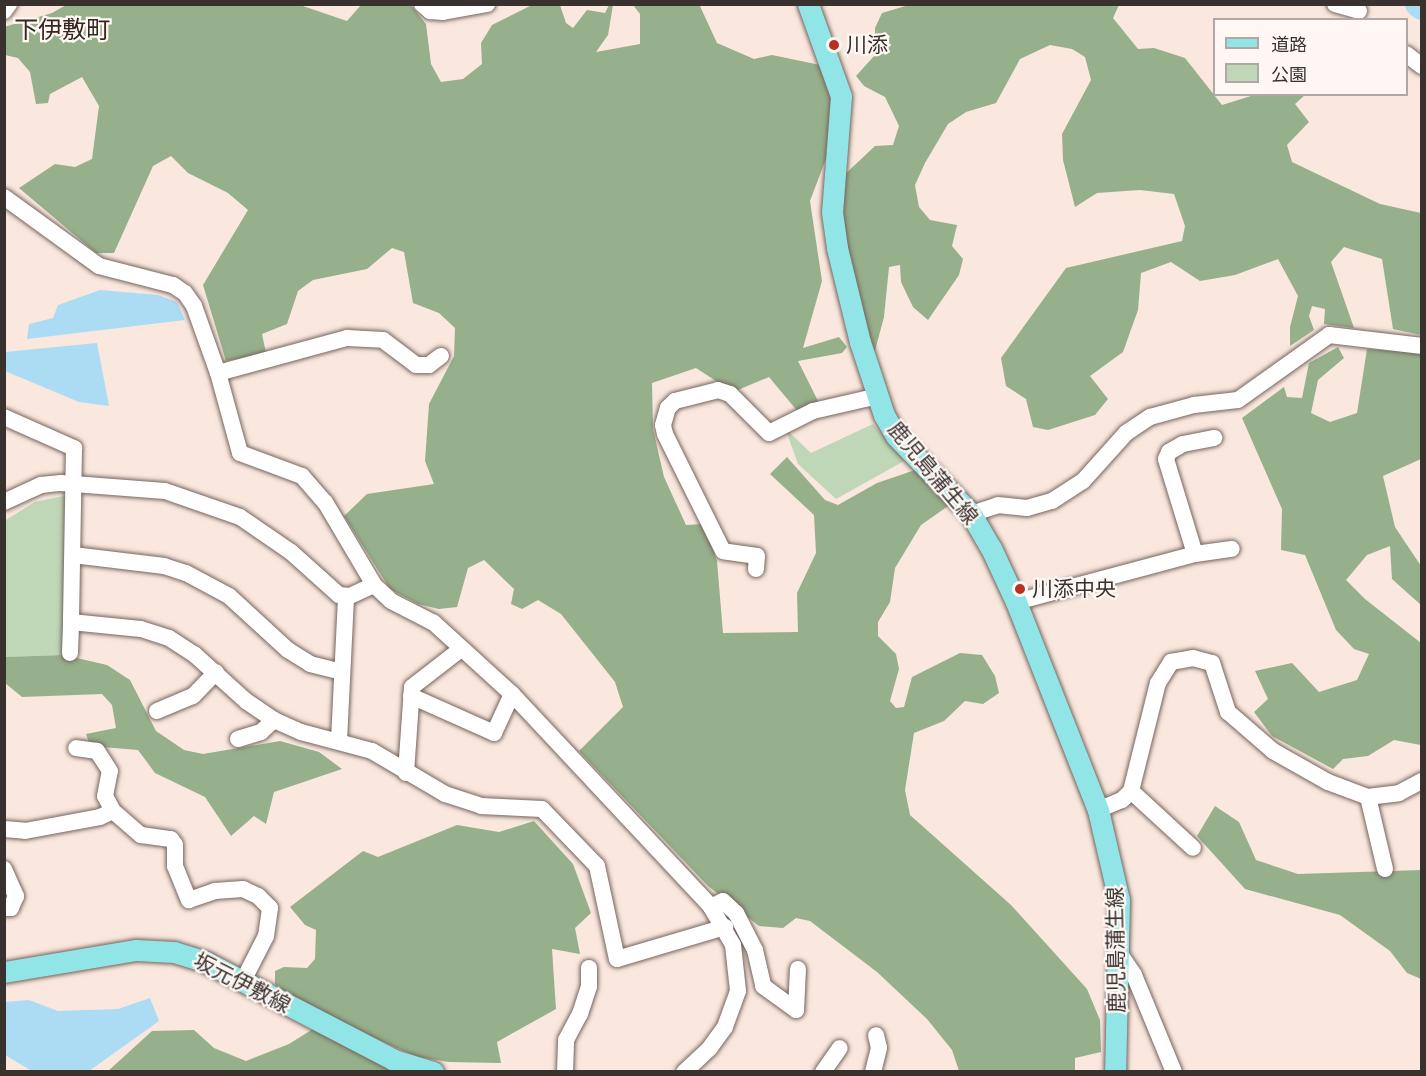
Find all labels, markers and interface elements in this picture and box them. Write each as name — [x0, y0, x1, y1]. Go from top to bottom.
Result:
district label: 下伊敷町 — [14, 16, 110, 44]
legend — [1213, 18, 1408, 96]
place label: 川添 — [846, 32, 888, 58]
text: 道路 — [1271, 34, 1307, 56]
marker: 川添 — [827, 38, 841, 52]
text: 公園 — [1271, 64, 1307, 86]
street label: 鹿児島蒲生線 — [883, 417, 983, 529]
place label: 川添中央 — [1032, 576, 1116, 602]
marker: 川添中央 — [1013, 582, 1027, 596]
street label: 鹿児島蒲生線 — [1102, 887, 1130, 1013]
street label: 坂元伊敷線 — [190, 948, 294, 1018]

